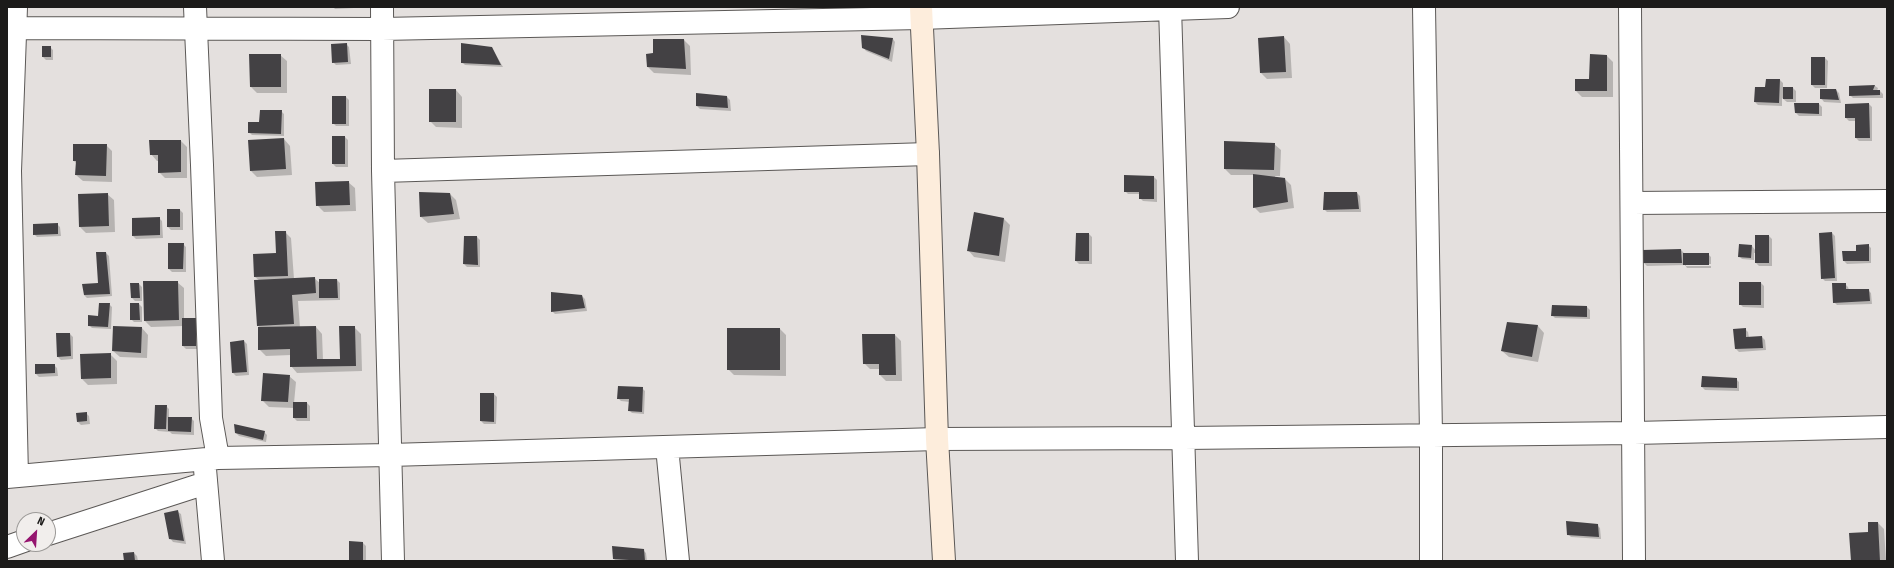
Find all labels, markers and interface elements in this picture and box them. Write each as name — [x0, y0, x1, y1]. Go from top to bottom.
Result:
north arrow — [16, 512, 56, 552]
text: N — [35, 514, 47, 529]

